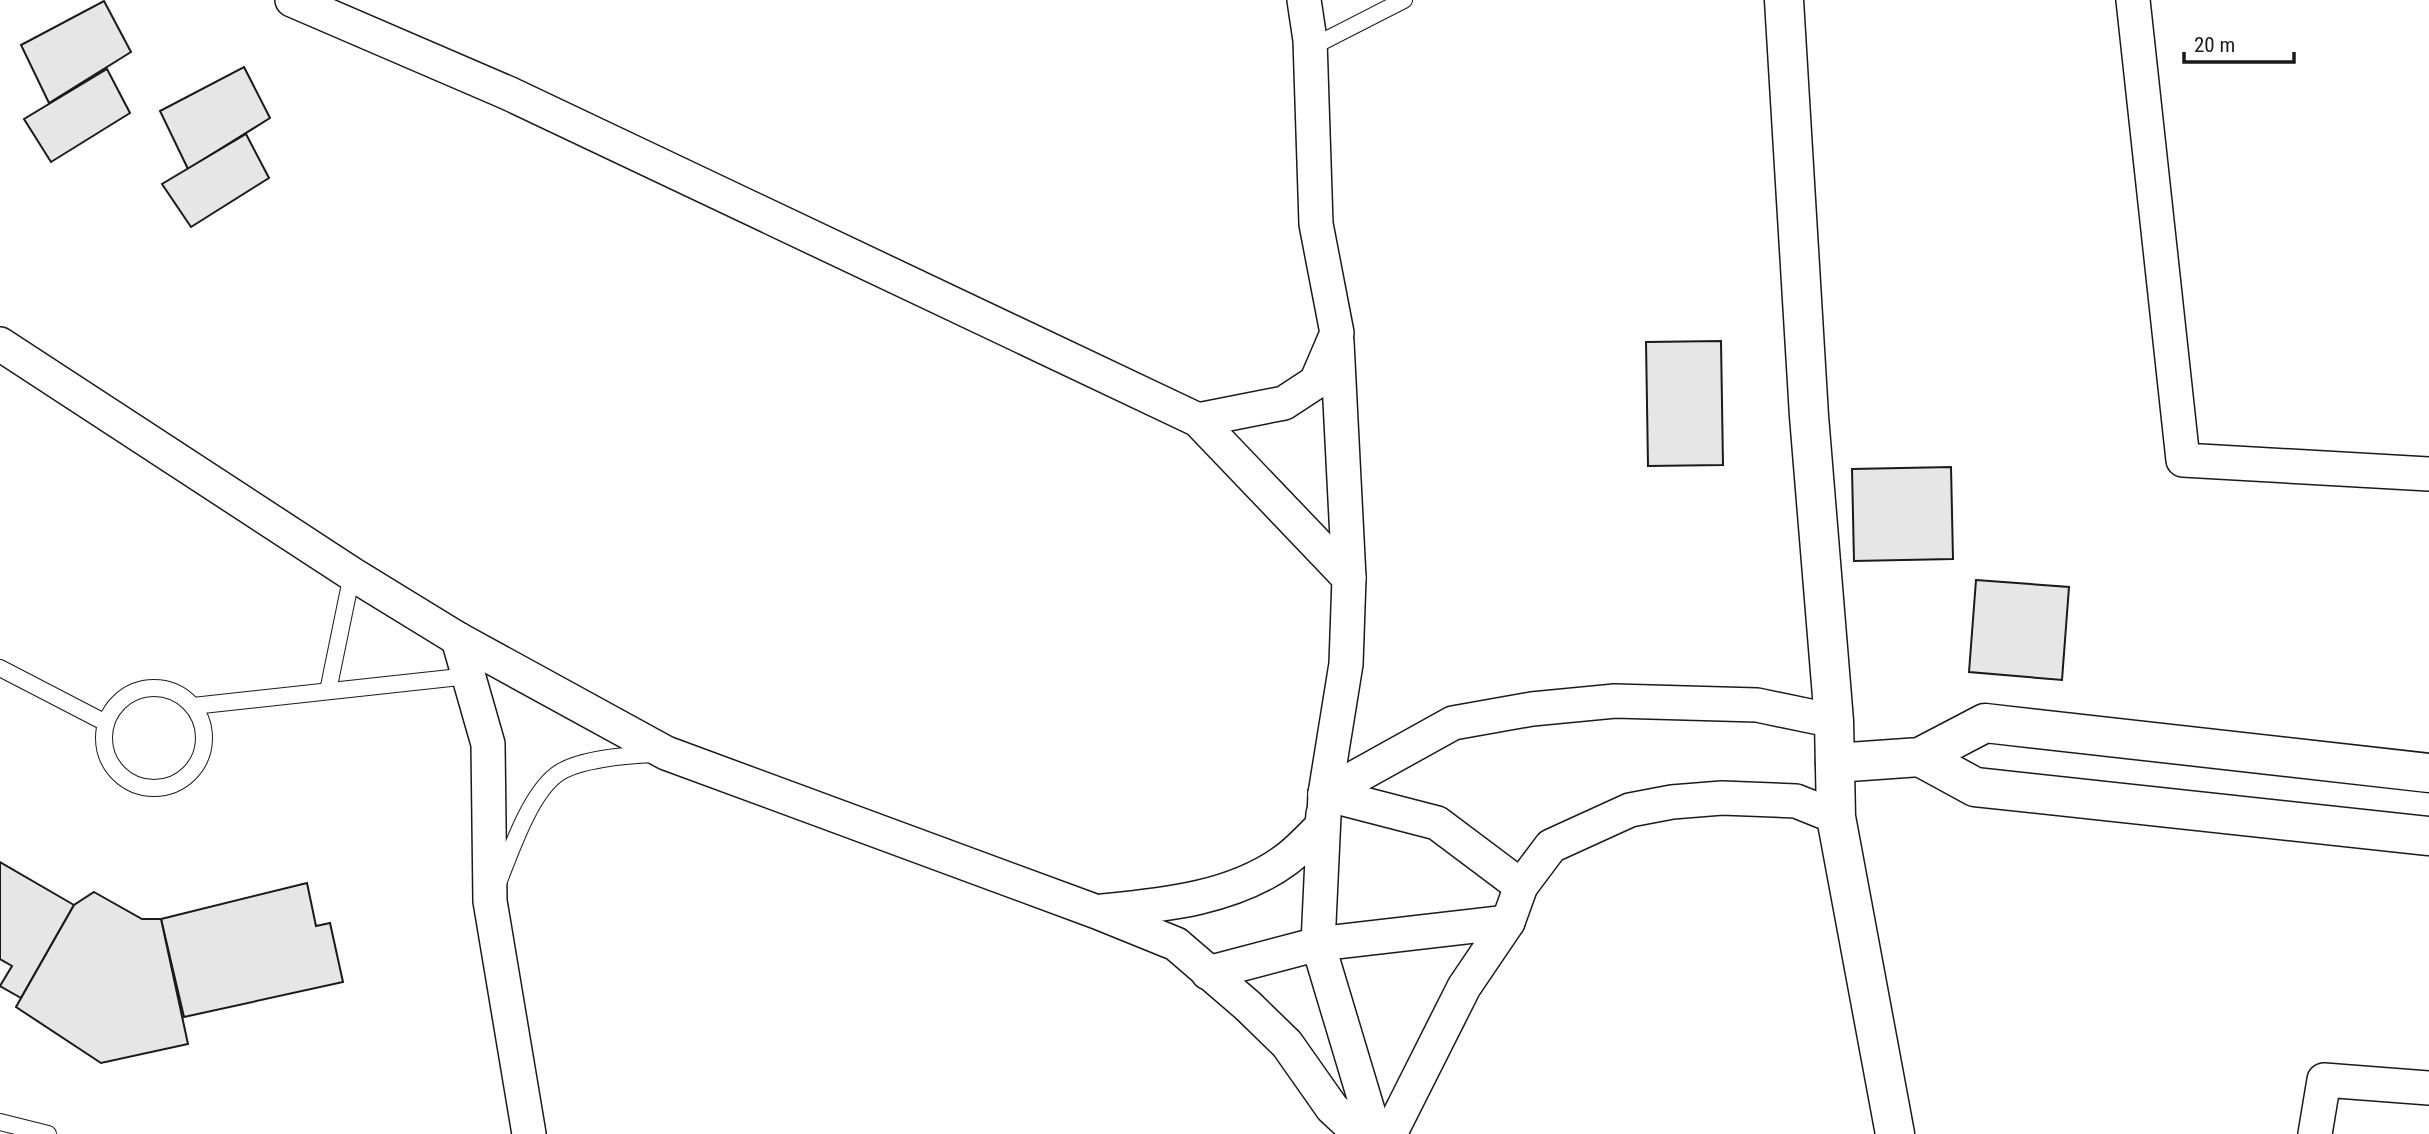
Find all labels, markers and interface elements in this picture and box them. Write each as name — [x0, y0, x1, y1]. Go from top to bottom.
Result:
scale bar — [2184, 21, 2294, 65]
text: 20 m — [2194, 33, 2235, 57]

